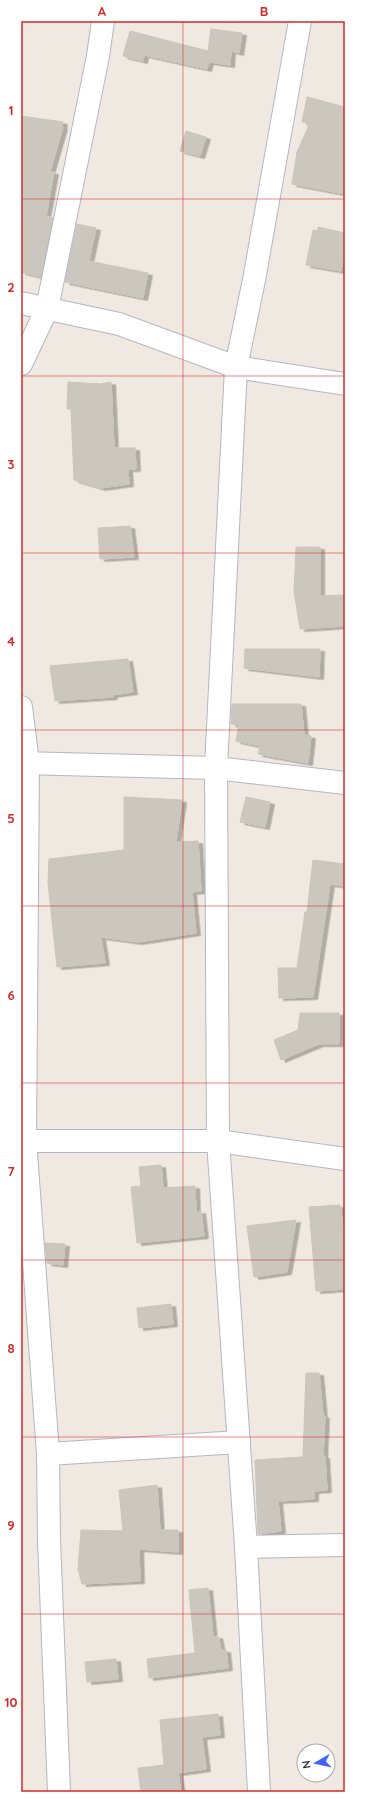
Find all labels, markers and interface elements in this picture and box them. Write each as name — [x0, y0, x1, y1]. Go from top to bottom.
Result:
text: A — [98, 3, 107, 19]
text: B — [260, 3, 268, 19]
text: 1 — [8, 102, 14, 118]
text: 2 — [7, 279, 15, 295]
text: 3 — [8, 456, 15, 472]
text: 4 — [7, 633, 15, 649]
text: 5 — [7, 810, 15, 826]
text: 6 — [7, 987, 15, 1003]
text: 7 — [7, 1163, 15, 1179]
text: 8 — [7, 1340, 15, 1356]
text: 9 — [7, 1517, 15, 1533]
text: 10 — [4, 1694, 18, 1710]
north arrow — [296, 1743, 336, 1783]
text: N — [299, 1759, 314, 1770]

